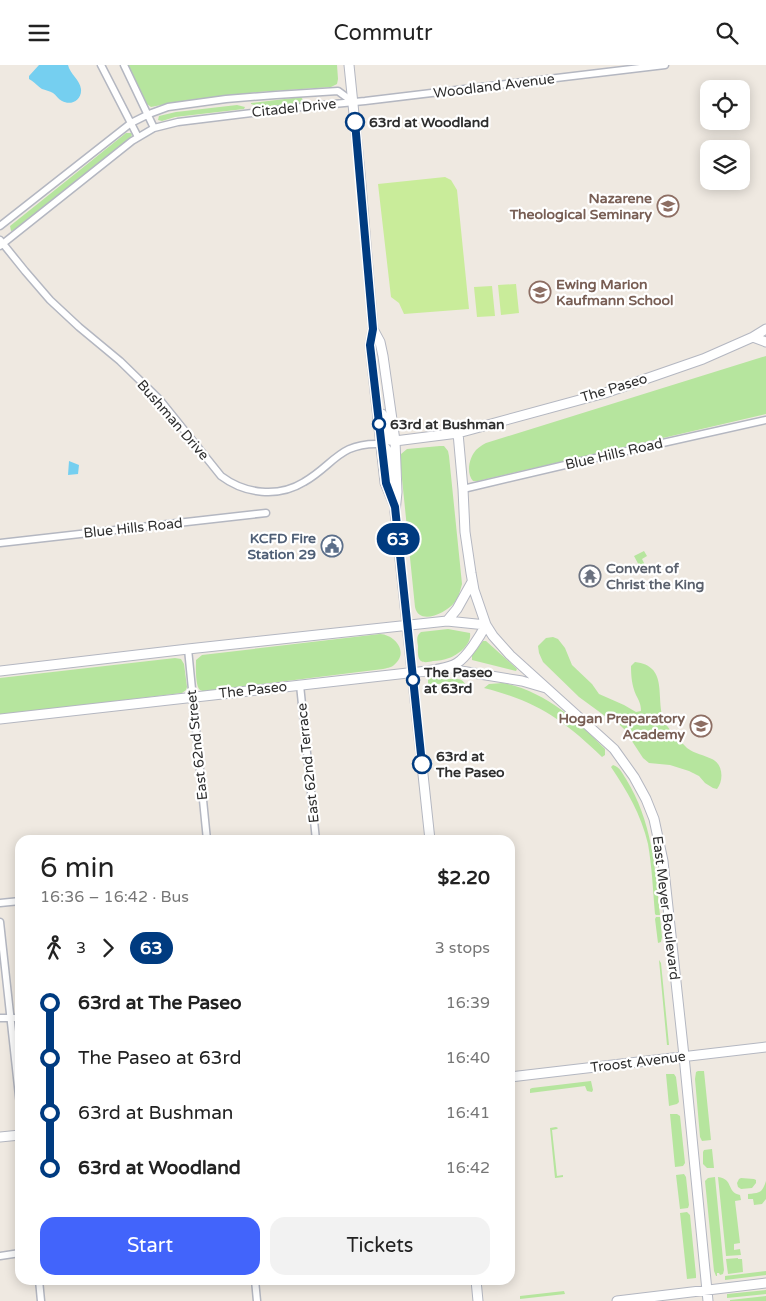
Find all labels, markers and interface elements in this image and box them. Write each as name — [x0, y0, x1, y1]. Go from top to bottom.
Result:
icon: menu — [25, 19, 53, 47]
icon: search — [713, 19, 741, 47]
text: Commutr — [334, 20, 432, 46]
street label: Woodland Avenue — [432, 70, 556, 102]
map controls — [700, 80, 750, 190]
button: locate — [700, 80, 750, 130]
street label: Citadel Drive — [251, 95, 337, 121]
marker: 63rd at Woodland — [345, 112, 365, 132]
place label: 63rd at Woodland — [369, 114, 489, 131]
button: layers — [700, 140, 750, 190]
place label: Nazarene Theological Seminary — [509, 190, 652, 223]
school or university icon: Nazarene Theological Seminary — [656, 194, 680, 218]
place label: Ewing Marion Kaufmann School — [556, 276, 674, 309]
school or university icon: Ewing Marion Kaufmann School — [528, 280, 552, 304]
street label: The Paseo — [579, 370, 649, 406]
street label: Bushman Drive — [134, 376, 213, 464]
place label: 63rd at Bushman — [390, 416, 505, 433]
marker: 63rd at Bushman — [372, 417, 386, 431]
street label: Blue Hills Road — [564, 435, 664, 473]
street label: Blue Hills Road — [83, 514, 183, 542]
line badge: 63 — [376, 523, 420, 555]
text: 63 — [387, 528, 409, 550]
place label: KCFD Fire Station 29 — [248, 530, 316, 563]
public building icon: KCFD Fire Station 29 — [320, 534, 344, 558]
place label: Convent of Christ the King — [606, 560, 705, 593]
temple icon: Convent of Christ the King — [578, 564, 602, 588]
place label: The Paseo at 63rd — [423, 664, 493, 697]
marker: The Paseo at 63rd — [406, 673, 420, 687]
street label: The Paseo — [218, 678, 288, 702]
street label: East 62nd Street — [183, 688, 211, 801]
street label: East 62nd Terrace — [293, 702, 323, 824]
place label: Hogan Preparatory Academy — [558, 710, 685, 743]
school or university icon: Hogan Preparatory Academy — [689, 714, 713, 738]
place label: 63rd at The Paseo — [435, 748, 505, 781]
marker: 63rd at The Paseo — [412, 754, 432, 774]
street label: East Meyer Boulevard — [649, 835, 683, 981]
text: 6 min — [40, 851, 115, 885]
text: $2.20 — [438, 867, 490, 889]
text: 16:36 – 16:42 · Bus — [40, 887, 189, 907]
icon: walk — [40, 934, 68, 962]
icon: forward — [94, 934, 122, 962]
text: 63 — [140, 937, 163, 959]
text: 3 — [76, 938, 86, 958]
text: 3 stops — [435, 938, 490, 958]
text: 63rd at The Paseo — [78, 992, 242, 1014]
text: 16:39 — [446, 993, 490, 1013]
text: The Paseo at 63rd — [78, 1047, 242, 1069]
text: 16:40 — [446, 1048, 490, 1068]
street label: Troost Avenue — [590, 1048, 687, 1076]
text: 63rd at Bushman — [78, 1102, 233, 1124]
text: 16:41 — [446, 1103, 490, 1123]
text: 63rd at Woodland — [78, 1157, 241, 1179]
text: 16:42 — [446, 1158, 490, 1178]
button: Start — [40, 1217, 260, 1275]
button: Tickets — [270, 1217, 490, 1275]

